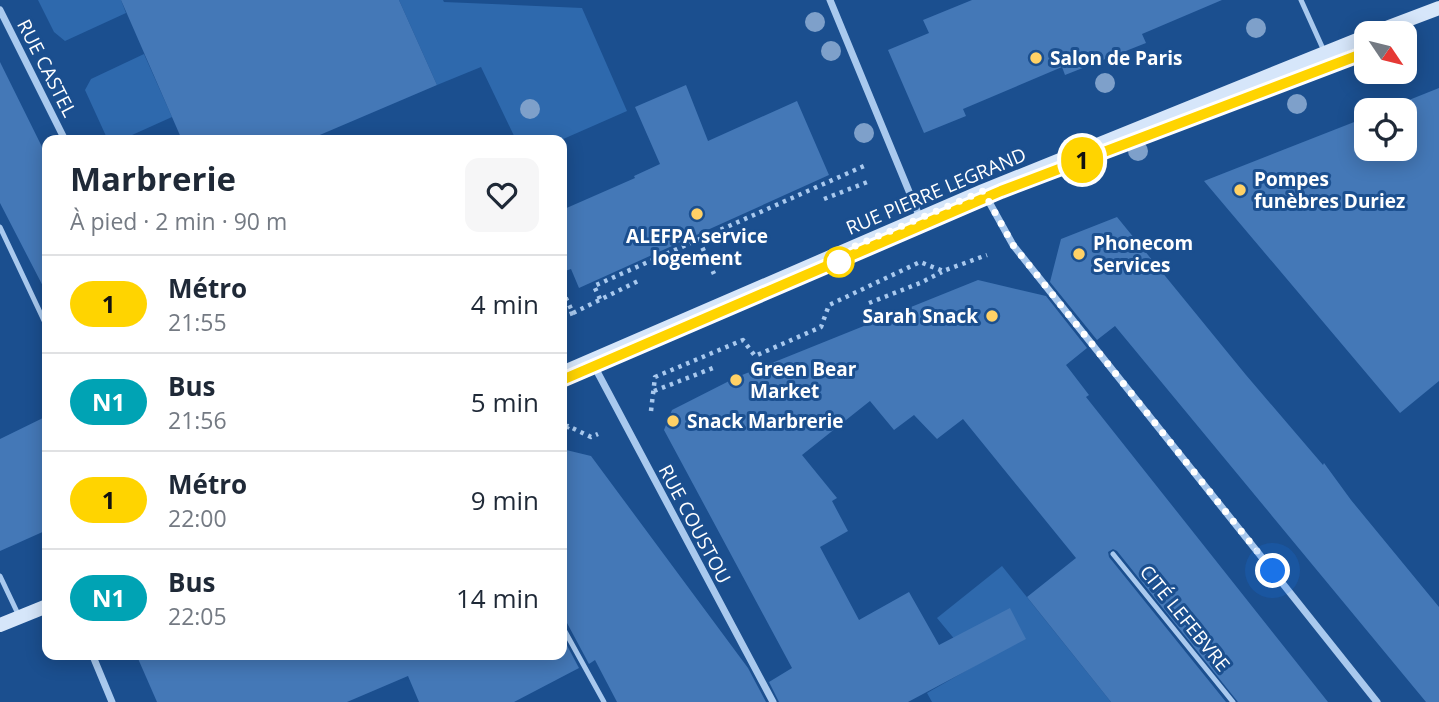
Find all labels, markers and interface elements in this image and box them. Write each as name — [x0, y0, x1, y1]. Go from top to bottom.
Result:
street label: RUE CASTEL — [11, 15, 83, 121]
north arrow — [1354, 21, 1418, 84]
map controls — [1354, 21, 1417, 161]
place label: Salon de Paris — [1050, 45, 1182, 71]
marker: Salon de Paris — [1028, 50, 1044, 66]
button: locate — [1354, 98, 1417, 161]
line badge: 1 — [1059, 137, 1105, 183]
street label: RUE PIERRE LEGRAND — [842, 141, 1030, 241]
text: 1 — [1075, 143, 1089, 176]
text: Marbrerie — [70, 156, 236, 201]
button: heart — [465, 158, 539, 232]
place label: Pompes funèbres Duriez — [1254, 166, 1405, 214]
marker: Pompes funèbres Duriez — [1232, 182, 1248, 198]
text: À pied · 2 min · 90 m — [70, 205, 287, 237]
marker: ALEFPA service logement — [689, 206, 705, 222]
place label: ALEFPA service logement — [626, 223, 768, 271]
place label: Phonecom Services — [1093, 230, 1193, 278]
marker: Phonecom Services — [1071, 246, 1087, 262]
unlabelled marker — [824, 247, 854, 277]
text: Métro — [168, 270, 247, 306]
text: 4 min — [471, 286, 539, 322]
text: 1 — [102, 287, 115, 320]
place label: Sarah Snack — [863, 303, 978, 329]
text: 21:55 — [168, 306, 227, 338]
marker: Sarah Snack — [984, 308, 1000, 324]
place label: Green Bear Market — [750, 356, 857, 404]
text: Bus — [168, 368, 215, 404]
marker: Green Bear Market — [728, 372, 744, 388]
text: 5 min — [471, 384, 539, 420]
text: N1 — [92, 385, 125, 418]
text: 21:56 — [168, 404, 227, 436]
place label: Snack Marbrerie — [687, 408, 843, 434]
marker: Snack Marbrerie — [665, 413, 681, 429]
street label: RUE COUSTOU — [653, 460, 737, 588]
text: Métro — [168, 466, 247, 502]
text: 9 min — [471, 482, 539, 518]
text: 1 — [102, 483, 115, 516]
text: 22:00 — [168, 502, 227, 534]
your location — [1255, 553, 1290, 588]
street label: CITÉ LEFEBVRE — [1134, 559, 1236, 677]
text: Bus — [168, 564, 215, 600]
text: 14 min — [456, 580, 539, 616]
text: N1 — [92, 581, 125, 614]
text: 22:05 — [168, 600, 227, 632]

